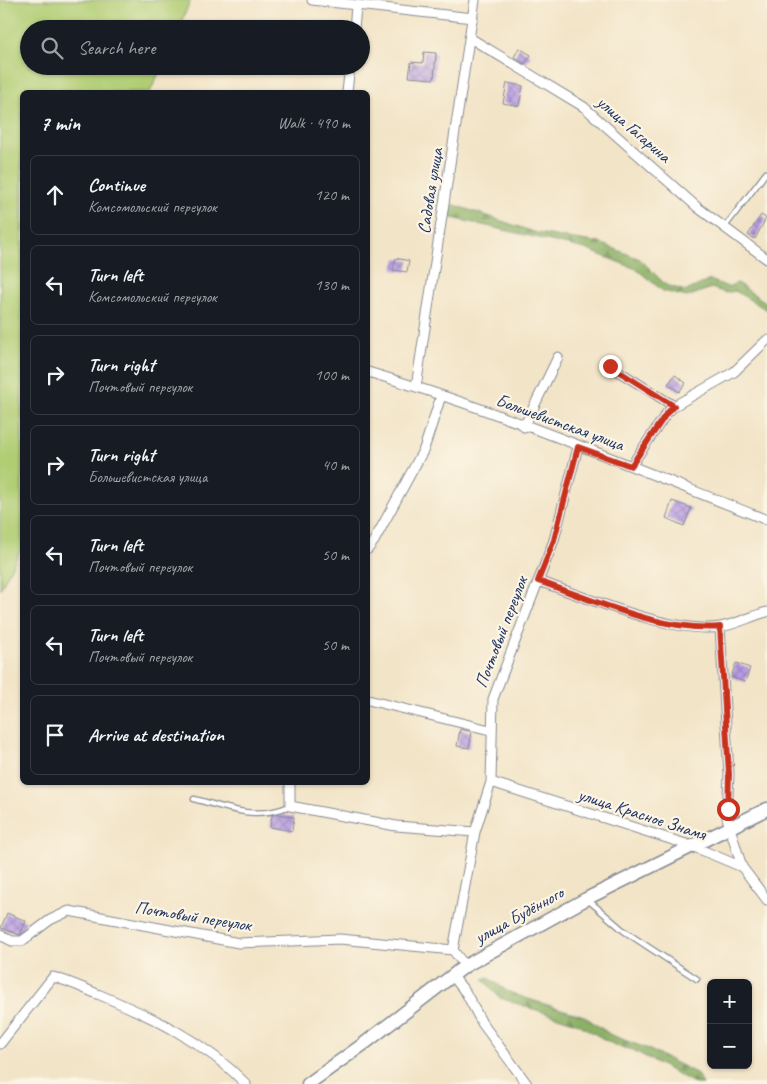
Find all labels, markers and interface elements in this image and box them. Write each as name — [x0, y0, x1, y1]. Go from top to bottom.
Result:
search box — [20, 20, 370, 75]
icon: search — [38, 34, 66, 62]
text: Search here — [78, 36, 155, 60]
street label: улица Гагарина — [592, 90, 676, 168]
text: 7 min — [40, 110, 80, 136]
text: Walk · 490 m — [278, 113, 350, 133]
street label: Садовая улица — [412, 146, 448, 235]
text: Continue — [88, 173, 145, 197]
icon: ahead — [41, 181, 69, 209]
text: 120 m — [315, 185, 349, 205]
text: Комсомольский переулок — [88, 197, 217, 217]
text: Turn left — [88, 263, 143, 287]
icon: left — [41, 271, 69, 299]
text: 130 m — [315, 275, 349, 295]
text: Комсомольский переулок — [88, 287, 217, 307]
text: Turn right — [88, 353, 155, 377]
route end — [599, 355, 622, 378]
icon: right — [41, 361, 69, 389]
text: 100 m — [315, 365, 349, 385]
text: Почтовый переулок — [88, 377, 192, 397]
street label: Большевистская улица — [493, 389, 629, 456]
text: Turn right — [88, 443, 155, 467]
icon: right — [41, 451, 69, 479]
text: 40 m — [322, 455, 349, 475]
text: Большевистская улица — [88, 467, 207, 487]
text: Turn left — [88, 533, 143, 557]
icon: left — [41, 541, 69, 569]
text: 50 m — [322, 545, 349, 565]
text: Почтовый переулок — [88, 557, 192, 577]
street label: Почтовый переулок — [470, 571, 533, 691]
text: Turn left — [88, 623, 143, 647]
icon: left — [41, 631, 69, 659]
text: 50 m — [322, 635, 349, 655]
text: Почтовый переулок — [88, 647, 192, 667]
icon: arrive — [41, 721, 69, 749]
text: Arrive at destination — [88, 723, 224, 747]
street label: улица Красное Знамя — [574, 783, 710, 845]
route start — [717, 798, 740, 821]
street label: улица Будённого — [470, 881, 569, 949]
street label: Почтовый переулок — [133, 896, 255, 936]
map controls — [707, 979, 752, 1069]
button: + — [707, 979, 752, 1024]
button: − — [707, 1024, 752, 1069]

